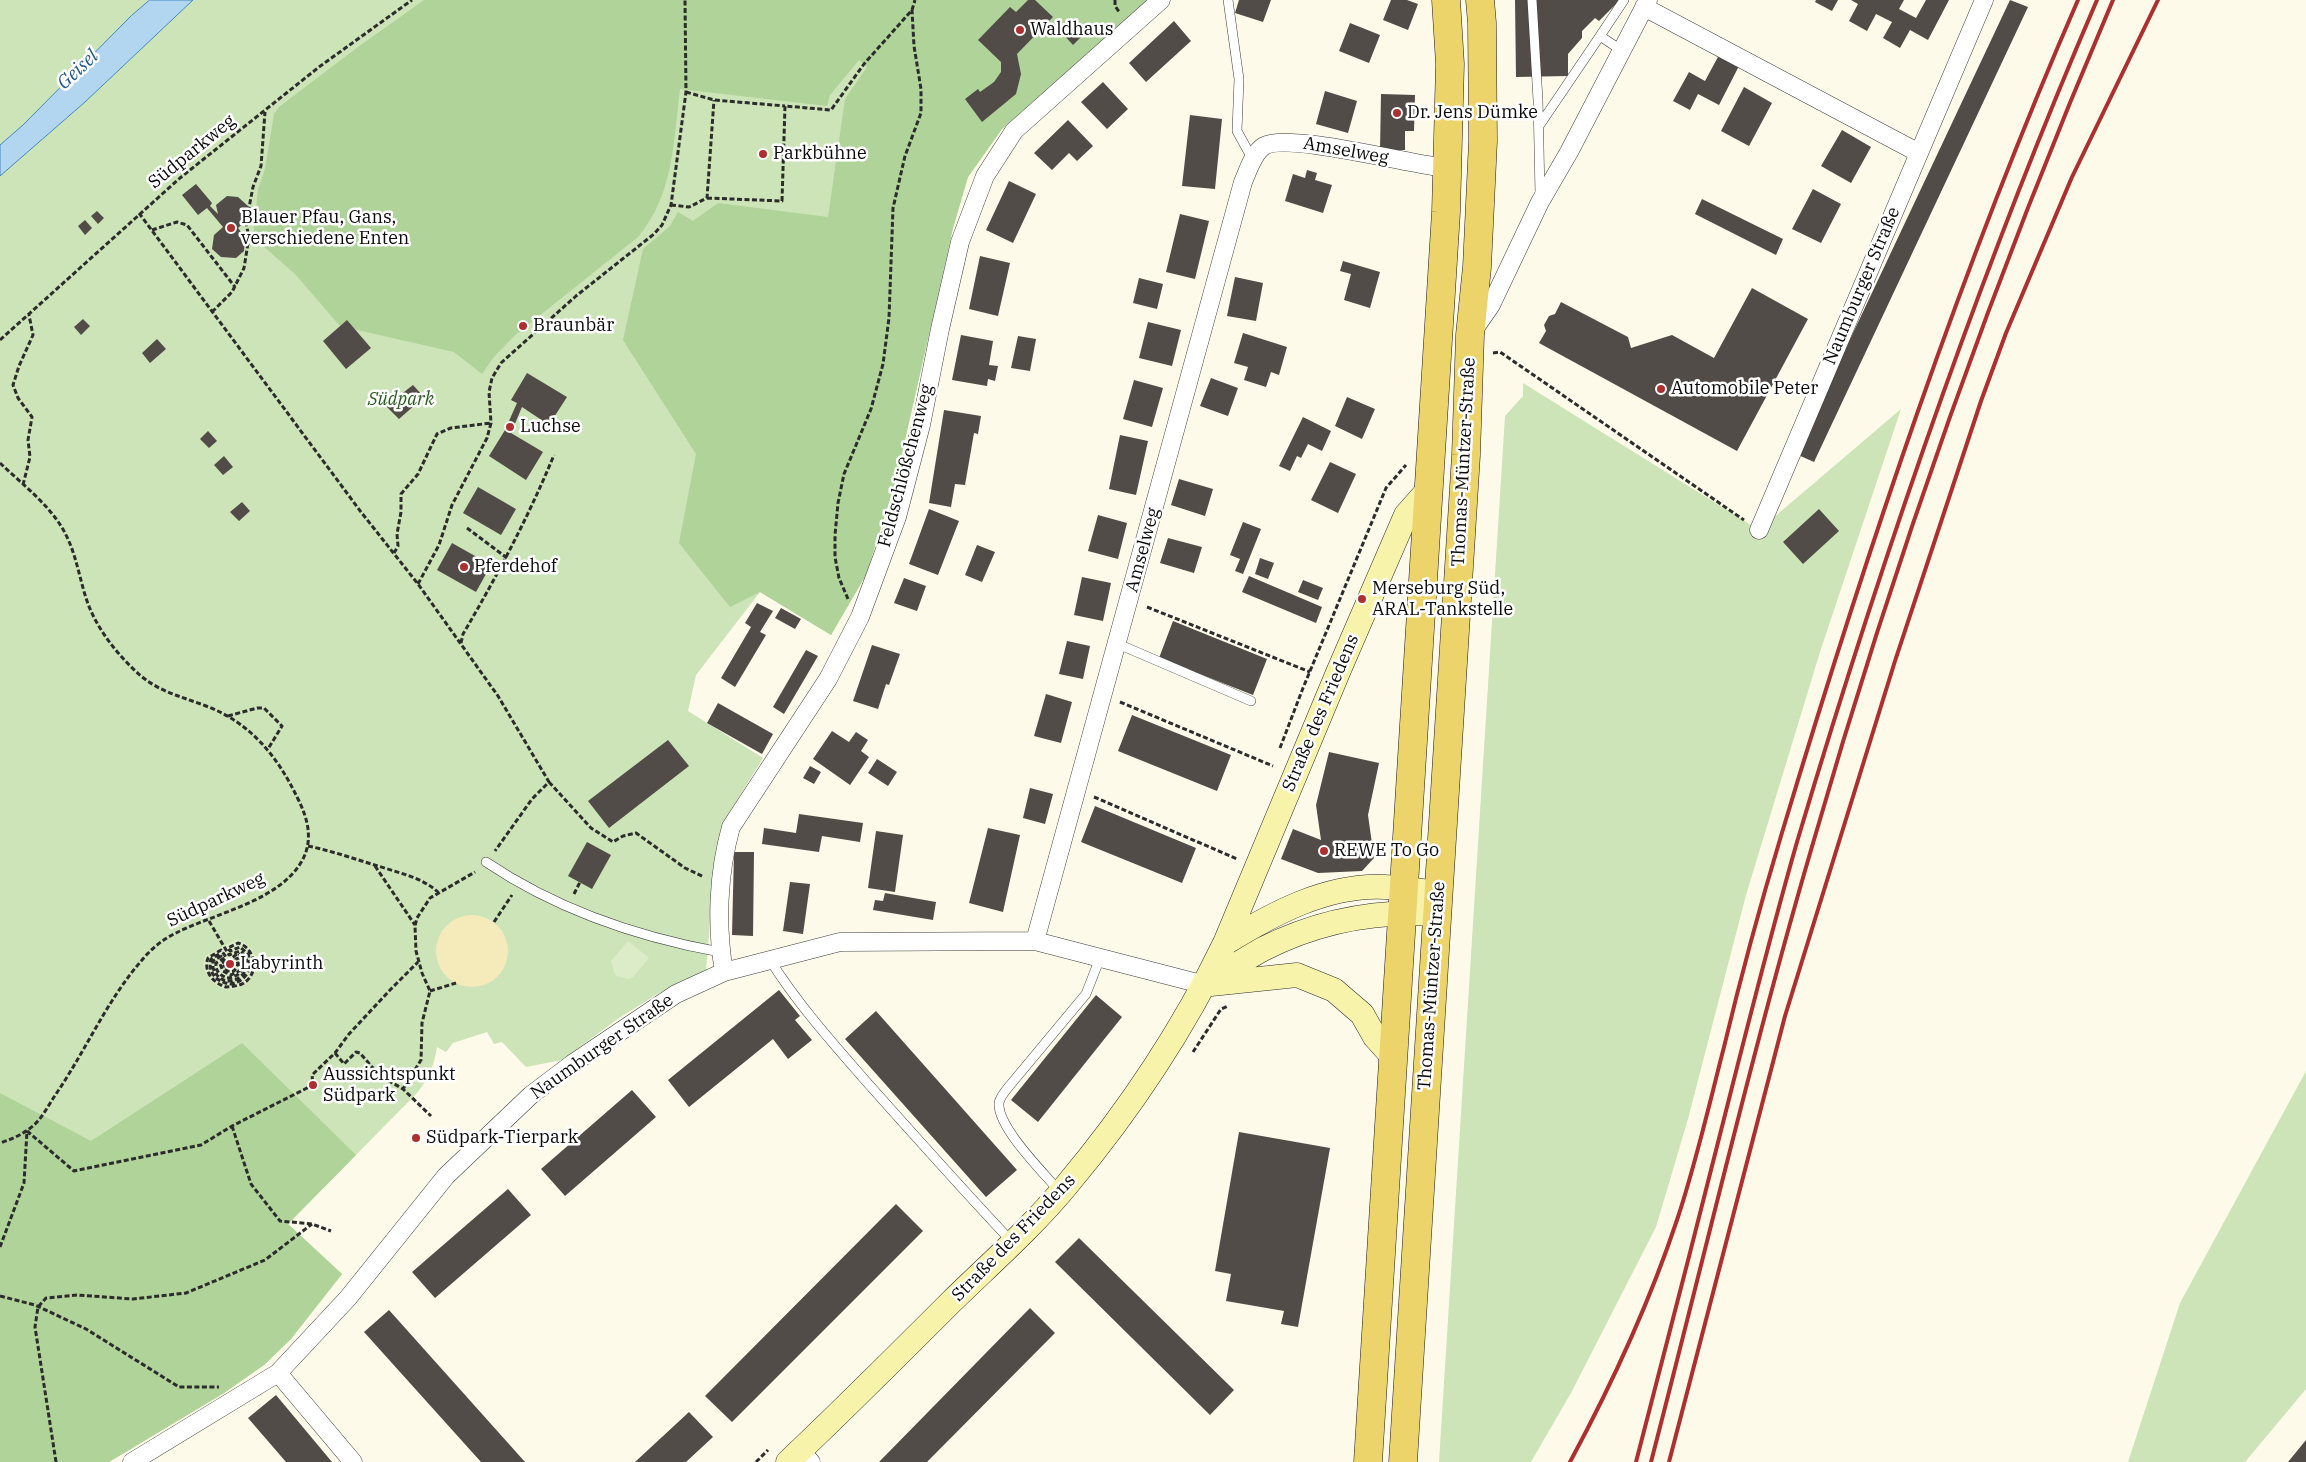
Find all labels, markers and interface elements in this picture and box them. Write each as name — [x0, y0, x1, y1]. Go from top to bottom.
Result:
place label: Waldhaus — [1030, 19, 1113, 41]
marker: Waldhaus — [1014, 24, 1026, 36]
water label: Geisel — [53, 45, 103, 95]
place label: Dr. Jens Dümke — [1407, 102, 1538, 124]
marker: Dr. Jens Dümke — [1391, 107, 1403, 119]
street label: Südparkweg — [144, 110, 240, 194]
street label: Amselweg — [1301, 133, 1391, 169]
place label: Parkbühne — [773, 143, 867, 165]
marker: Parkbühne — [757, 148, 769, 160]
street label: Naumburger Straße — [1819, 204, 1905, 368]
place label: Blauer Pfau, Gans, verschiedene Enten — [241, 207, 409, 250]
marker: Blauer Pfau, Gans, verschiedene Enten — [225, 222, 237, 234]
place label: Braunbär — [533, 315, 614, 337]
marker: Braunbär — [517, 320, 529, 332]
street label: Thomas-Müntzer-Straße — [1448, 357, 1480, 567]
place label: Automobile Peter — [1671, 378, 1818, 400]
street label: Feldschlößchenweg — [874, 382, 938, 550]
marker: Automobile Peter — [1655, 383, 1667, 395]
park label: Südpark — [368, 389, 434, 411]
place label: Luchse — [520, 416, 581, 438]
marker: Luchse — [504, 421, 516, 433]
street label: Amselweg — [1121, 505, 1165, 595]
place label: Pferdehof — [474, 556, 557, 578]
marker: Pferdehof — [458, 561, 470, 573]
place label: Merseburg Süd, ARAL-Tankstelle — [1372, 578, 1513, 620]
marker: Merseburg Süd, ARAL-Tankstelle — [1356, 593, 1368, 605]
street label: Straße des Friedens — [1278, 631, 1364, 795]
place label: REWE To Go — [1334, 840, 1439, 862]
marker: REWE To Go — [1318, 845, 1330, 857]
street label: Südparkweg — [164, 868, 268, 932]
street label: Thomas-Müntzer-Straße — [1414, 881, 1450, 1091]
place label: Labyrinth — [240, 953, 323, 975]
marker: Labyrinth — [224, 958, 236, 970]
street label: Naumburger Straße — [526, 990, 678, 1104]
place label: Aussichtspunkt Südpark — [323, 1064, 455, 1106]
marker: Aussichtspunkt Südpark — [307, 1079, 319, 1091]
place label: Südpark-Tierpark — [426, 1127, 578, 1149]
marker: Südpark-Tierpark — [410, 1132, 422, 1144]
street label: Straße des Friedens — [948, 1170, 1080, 1306]

